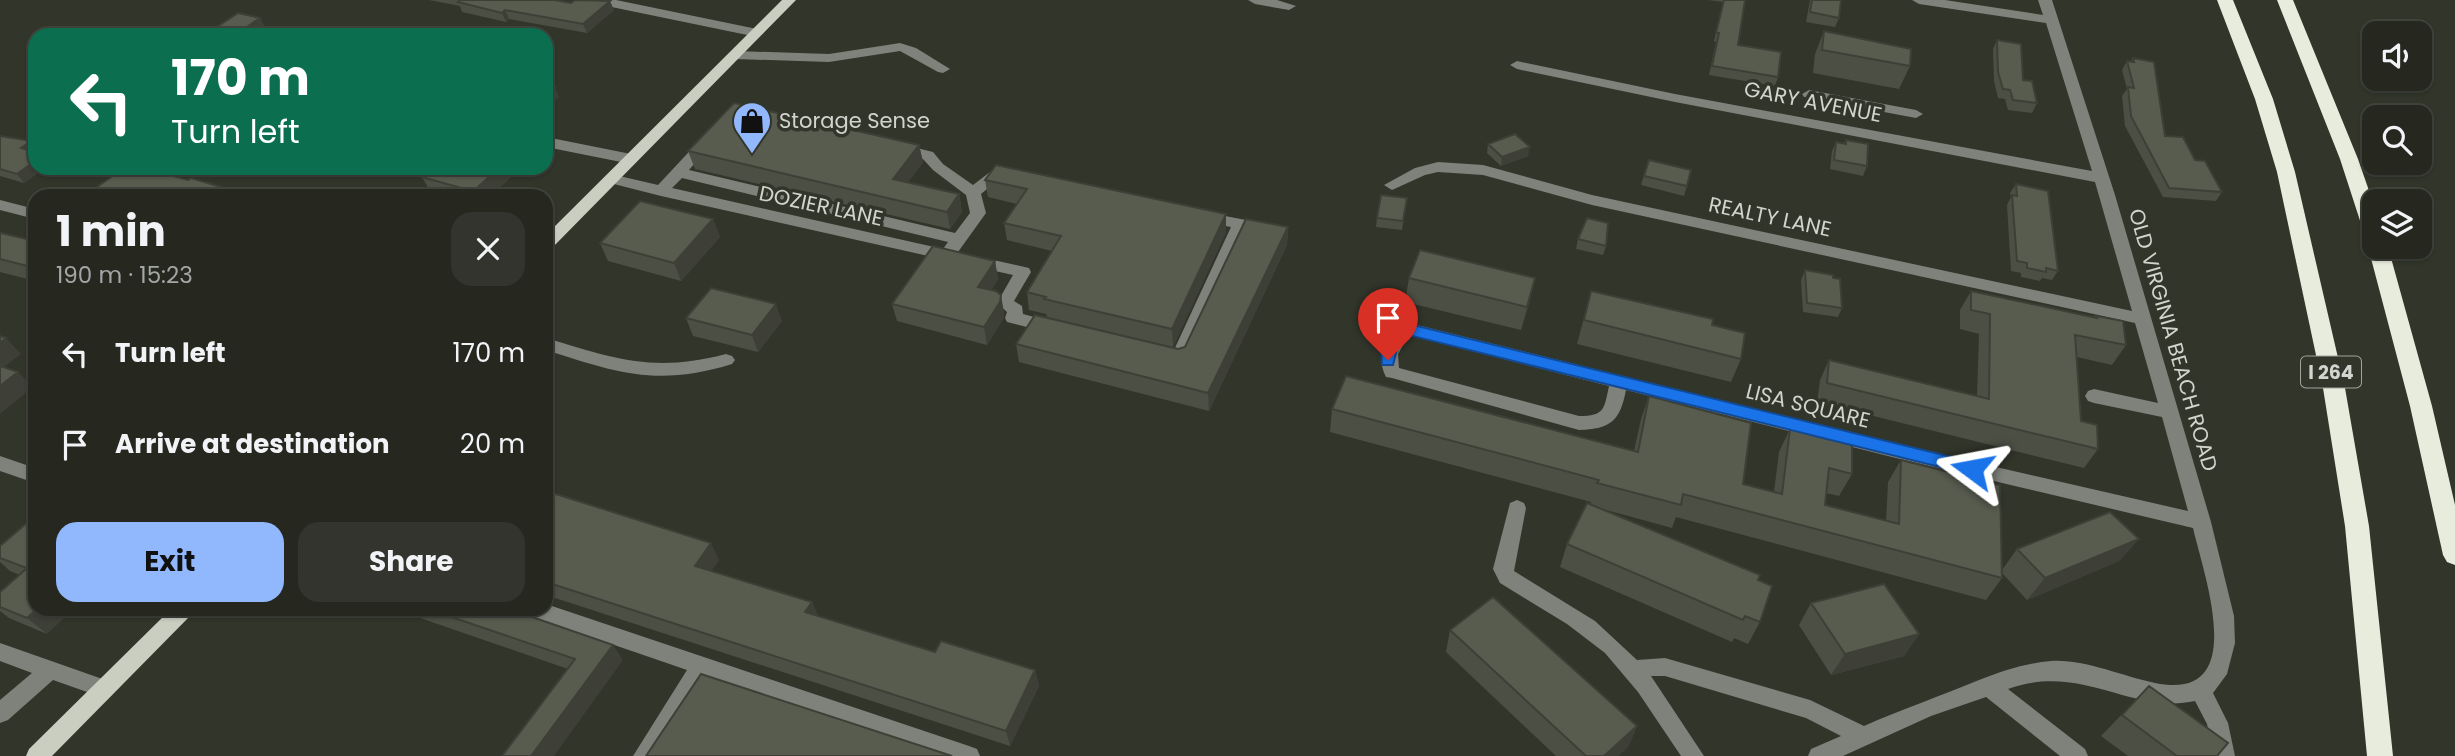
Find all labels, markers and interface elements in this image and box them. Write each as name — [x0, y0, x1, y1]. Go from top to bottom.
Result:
map controls — [2362, 21, 2432, 259]
button: sound — [2362, 21, 2432, 91]
text: 170 m — [171, 44, 310, 112]
icon: left — [56, 56, 147, 147]
street label: GARY AVENUE — [1742, 74, 1885, 129]
shop icon: Storage Sense — [731, 100, 773, 155]
button: search — [2362, 105, 2432, 175]
place label: Storage Sense — [779, 106, 930, 135]
text: Turn left — [171, 109, 300, 154]
street label: DOZIER LANE — [757, 178, 886, 233]
street label: REALTY LANE — [1706, 189, 1834, 244]
button: layers — [2362, 189, 2432, 259]
text: 1 min — [56, 202, 166, 261]
street label: OLD VIRGINIA BEACH ROAD — [2122, 205, 2225, 474]
button: close — [451, 212, 525, 286]
text: 190 m · 15:23 — [56, 259, 193, 291]
pin — [1358, 288, 1418, 360]
icon: arrive — [1369, 299, 1407, 337]
icon: left — [56, 335, 94, 373]
text: Turn left — [115, 335, 226, 371]
text: 170 m — [452, 335, 525, 371]
road number: I 264 — [2301, 356, 2361, 388]
street label: LISA SQUARE — [1743, 376, 1873, 435]
icon: arrive — [56, 426, 94, 464]
text: Arrive at destination — [115, 426, 390, 462]
text: 20 m — [460, 426, 525, 462]
position arrow — [1935, 432, 2009, 506]
button: Exit — [56, 522, 284, 602]
button: Share — [298, 522, 525, 602]

